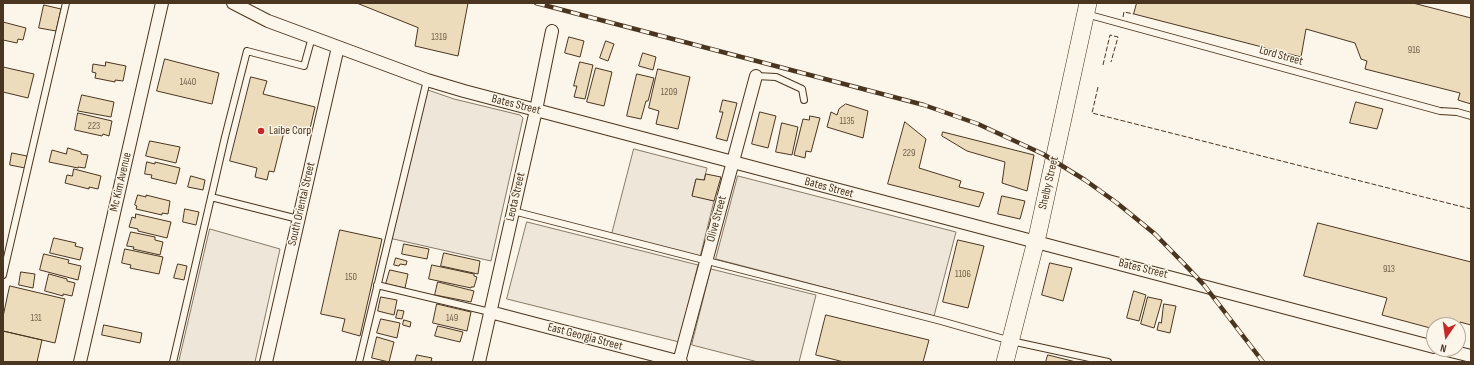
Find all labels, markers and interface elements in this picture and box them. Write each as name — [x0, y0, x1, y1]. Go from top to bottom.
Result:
house number: 1319 — [431, 31, 447, 43]
street label: Lord Street — [1257, 43, 1305, 69]
house number: 916 — [1408, 44, 1420, 56]
house number: 1440 — [180, 76, 196, 88]
house number: 1209 — [661, 86, 677, 98]
street label: Bates Street — [490, 92, 542, 118]
house number: 1135 — [839, 115, 855, 127]
house number: 223 — [88, 120, 100, 132]
place label: Laibe Corp — [269, 124, 311, 138]
marker: Laibe Corp — [256, 126, 266, 136]
house number: 229 — [903, 147, 915, 159]
street label: Mc Kim Avenue — [107, 151, 135, 213]
street label: Shelby Street — [1036, 155, 1062, 211]
street label: South Oriental Street — [285, 161, 319, 247]
street label: Leota Street — [503, 171, 529, 223]
street label: Bates Street — [803, 175, 855, 201]
street label: Olive Street — [704, 194, 730, 244]
street label: Bates Street — [1117, 256, 1169, 282]
house number: 913 — [1383, 263, 1395, 275]
house number: 1106 — [955, 268, 971, 280]
house number: 150 — [345, 271, 357, 283]
house number: 131 — [30, 312, 42, 324]
house number: 149 — [446, 312, 458, 324]
north arrow — [1426, 317, 1466, 357]
street label: East Georgia Street — [546, 320, 624, 354]
text: N — [1439, 341, 1448, 355]

